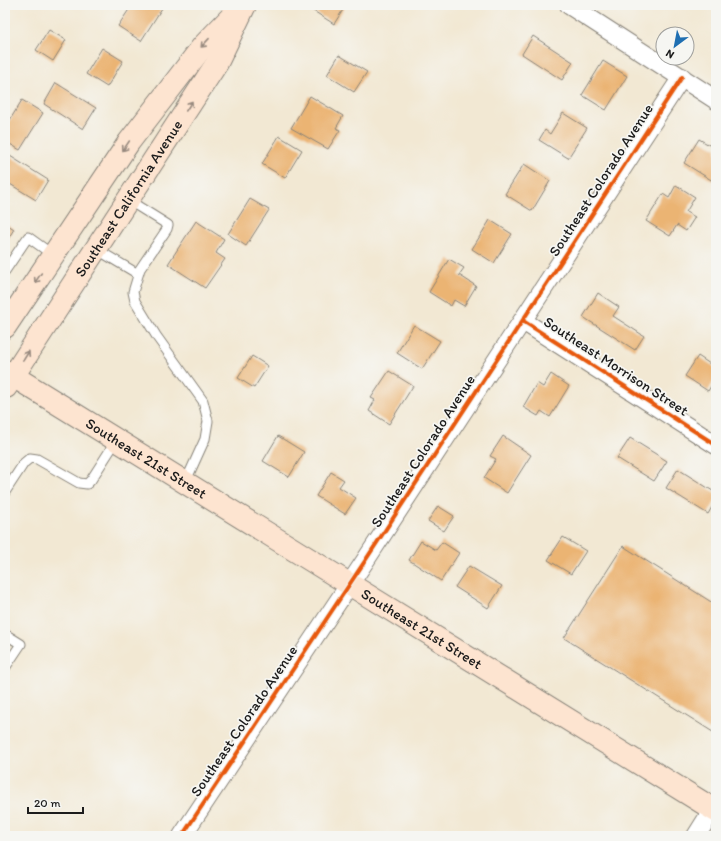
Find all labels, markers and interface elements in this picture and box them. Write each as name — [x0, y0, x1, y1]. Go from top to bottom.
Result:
north arrow — [655, 26, 695, 66]
one-way arrow — [201, 38, 210, 48]
text: N — [663, 47, 677, 62]
street label: Southeast Colorado Avenue — [545, 100, 657, 260]
one-way arrow — [185, 101, 193, 112]
street label: Southeast California Avenue — [71, 117, 186, 280]
one-way arrow — [122, 140, 130, 151]
one-way arrow — [34, 272, 42, 283]
street label: Southeast Morrison Street — [540, 312, 692, 420]
one-way arrow — [22, 351, 30, 362]
street label: Southeast Colorado Avenue — [367, 371, 479, 531]
street label: Southeast 21st Street — [82, 414, 210, 503]
street label: Southeast 21st Street — [358, 585, 486, 673]
street label: Southeast Colorado Avenue — [187, 642, 301, 800]
scale bar — [28, 789, 83, 815]
text: 20 m — [34, 796, 61, 810]

